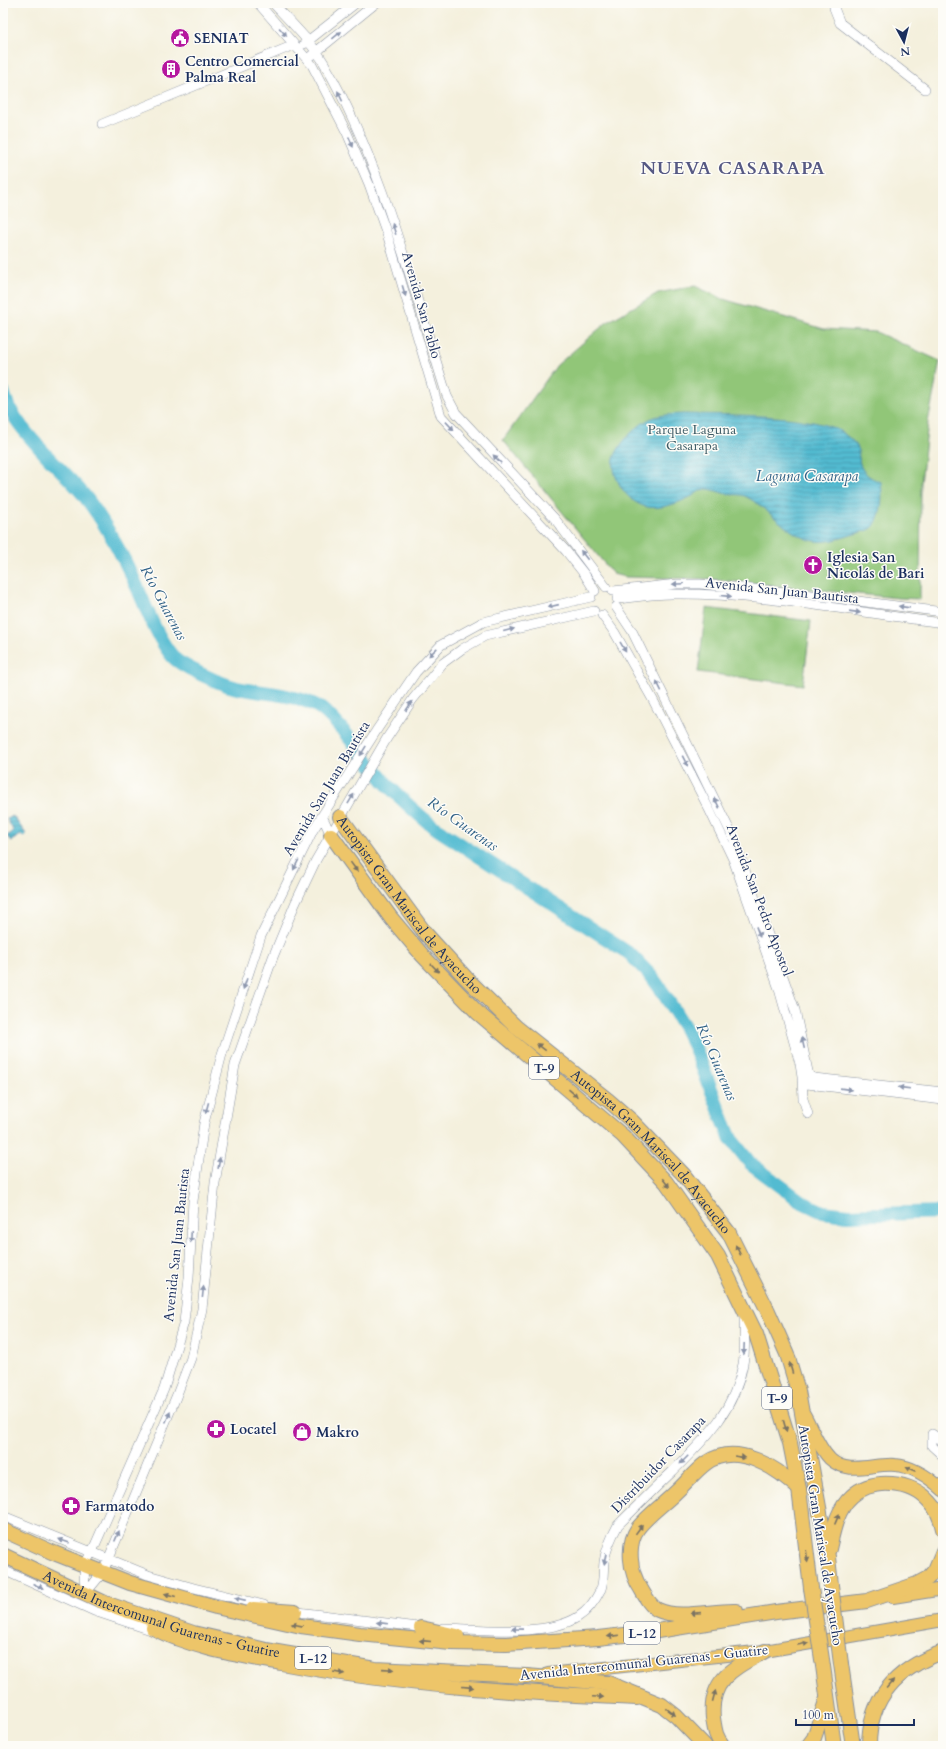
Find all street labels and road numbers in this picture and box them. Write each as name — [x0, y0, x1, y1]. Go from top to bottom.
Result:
street label: Avenida San Pablo — [397, 249, 446, 361]
street label: Avenida San Juan Bautista — [704, 573, 860, 608]
street label: Avenida San Juan Bautista — [279, 717, 374, 859]
street label: Autopista Gran Mariscal de Ayacucho — [332, 812, 486, 999]
street label: Avenida San Pedro Apostol — [722, 822, 797, 979]
road number: T-9 — [529, 1057, 559, 1079]
street label: Autopista Gran Mariscal de Ayacucho — [567, 1065, 735, 1238]
street label: Avenida San Juan Bautista — [159, 1167, 194, 1323]
road number: T-9 — [762, 1387, 792, 1409]
street label: Distribuidor Casarapa — [607, 1411, 710, 1517]
street label: Autopista Gran Mariscal de Ayacucho — [794, 1423, 847, 1647]
street label: Avenida Intercomunal Guarenas - Guatire — [40, 1566, 281, 1662]
road number: L-12 — [624, 1622, 660, 1644]
street label: Avenida Intercomunal Guarenas - Guatire — [519, 1640, 769, 1685]
road number: L-12 — [295, 1647, 331, 1669]

